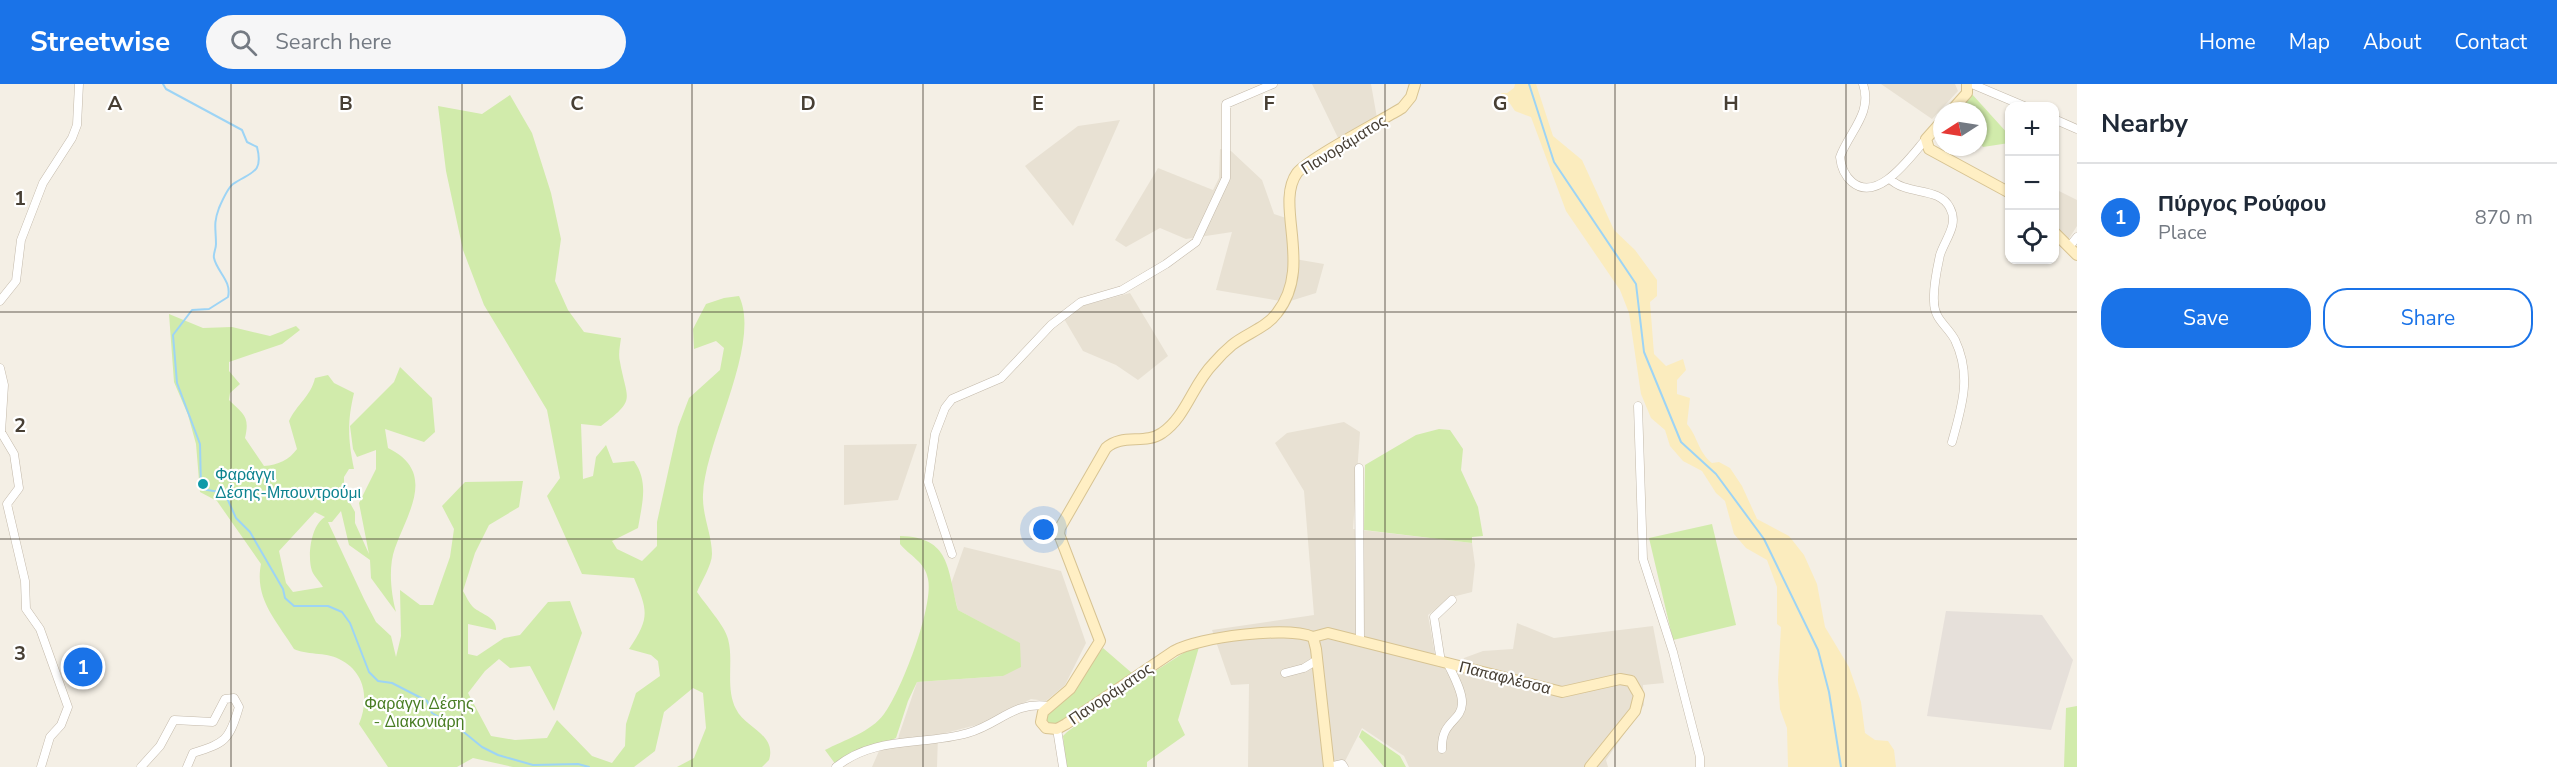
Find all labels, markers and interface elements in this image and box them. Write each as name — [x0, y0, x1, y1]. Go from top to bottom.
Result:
search box — [206, 15, 626, 69]
text: Streetwise — [30, 23, 170, 61]
icon: search — [227, 26, 260, 59]
text: Search here — [275, 27, 392, 57]
text: Home — [2199, 28, 2256, 56]
text: Map — [2289, 28, 2330, 56]
text: About — [2363, 28, 2421, 56]
text: Contact — [2454, 28, 2527, 56]
text: A — [108, 90, 123, 117]
text: B — [339, 90, 353, 117]
text: C — [570, 90, 584, 117]
text: D — [800, 90, 816, 117]
text: E — [1032, 90, 1044, 117]
text: F — [1263, 90, 1275, 117]
text: G — [1493, 90, 1507, 117]
text: H — [1723, 90, 1739, 117]
north arrow — [1933, 102, 1987, 156]
map controls — [2005, 102, 2059, 264]
button: + — [2005, 102, 2059, 156]
text: Nearby — [2101, 106, 2188, 141]
street label: Πανοράματος — [1297, 110, 1391, 180]
button: − — [2005, 156, 2059, 210]
text: 1 — [14, 185, 26, 212]
text: Πύργος Ρούφου — [2158, 189, 2326, 219]
text: 1 — [2115, 204, 2127, 231]
text: 870 m — [2475, 204, 2533, 231]
button: locate — [2005, 210, 2059, 264]
text: Place — [2158, 219, 2207, 246]
button: Save — [2101, 288, 2311, 348]
button: Share — [2323, 288, 2533, 348]
text: 2 — [14, 412, 26, 439]
place label: Φαράγγι Δέσης-Μπουντρούμι — [215, 464, 361, 504]
marker: Φαράγγι Δέσης-Μπουντρούμι — [196, 477, 210, 491]
your location — [1029, 515, 1058, 544]
text: 3 — [14, 640, 26, 667]
pin: 1 — [64, 644, 103, 690]
street label: Παπαφλέσσα — [1457, 656, 1553, 700]
street label: Πανοράματος — [1065, 658, 1158, 730]
park label: Φαράγγι Δέσης - Διακονιάρη — [364, 693, 474, 733]

